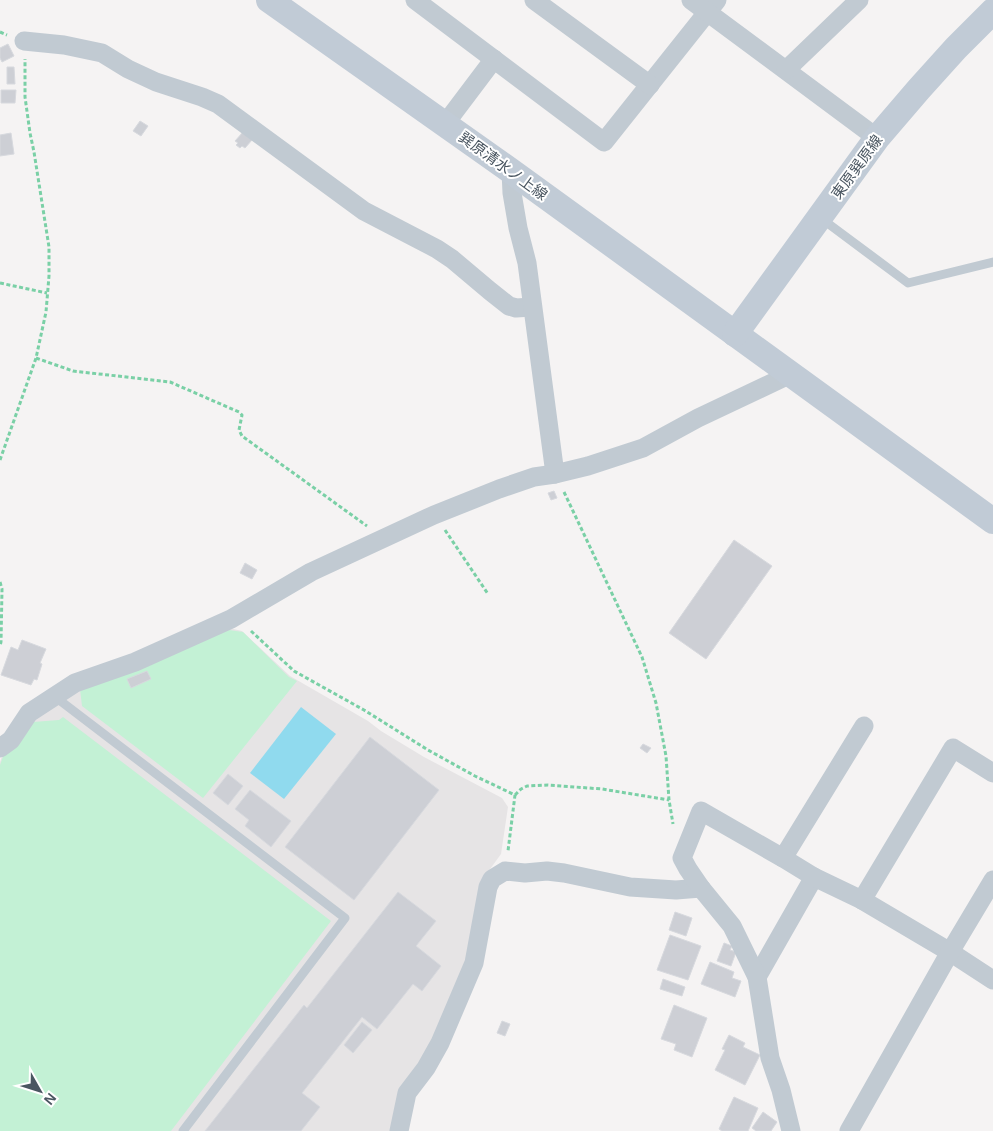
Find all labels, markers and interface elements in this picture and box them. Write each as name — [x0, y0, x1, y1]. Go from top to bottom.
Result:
street label: 巽原清水ノ上線 — [456, 128, 551, 203]
street label: 東原巽原線 — [828, 131, 886, 202]
north arrow — [15, 1066, 65, 1116]
text: N — [41, 1090, 60, 1108]

